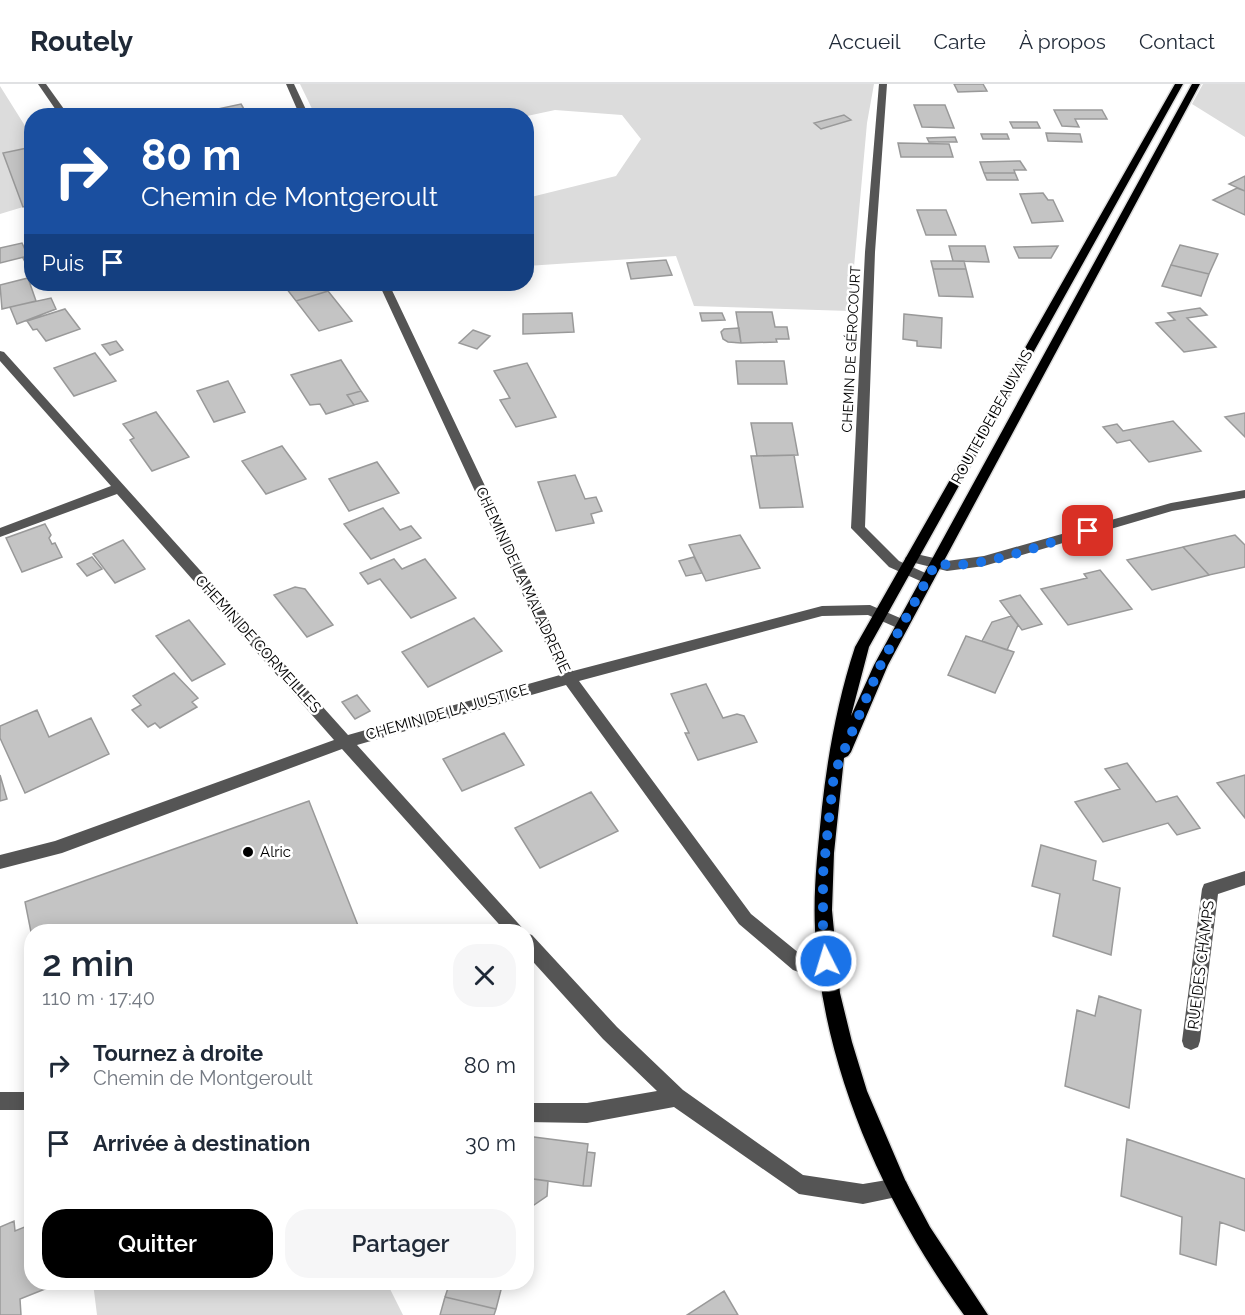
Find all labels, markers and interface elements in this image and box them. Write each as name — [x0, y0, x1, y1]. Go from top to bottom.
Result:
text: Routely — [30, 25, 133, 58]
text: Accueil — [829, 29, 901, 54]
text: Carte — [934, 29, 986, 54]
text: À propos — [1019, 29, 1106, 54]
text: Contact — [1139, 29, 1215, 54]
text: 80 m — [141, 131, 241, 180]
icon: right — [42, 132, 120, 210]
text: Chemin de Montgeroult — [141, 181, 438, 212]
icon: arrive — [96, 246, 129, 279]
text: Puis — [42, 250, 84, 276]
street label: CHEMIN DE GÉROCOURT — [838, 265, 863, 433]
street label: ROUTE DE BEAUVAIS — [948, 347, 1036, 487]
street label: CHEMIN DE LA MALADRERIE — [472, 484, 574, 676]
pin — [1062, 505, 1113, 556]
icon: arrive — [1071, 514, 1104, 547]
street label: CHEMIN DE CORMEILLES — [191, 571, 325, 717]
street label: CHEMIN DE LA JUSTICE — [364, 680, 530, 744]
place label: Alric — [260, 843, 291, 861]
marker: Alric — [241, 845, 255, 859]
street label: RUE DES CHAMPS — [1184, 899, 1218, 1031]
position arrow — [794, 929, 858, 993]
text: 2 min — [42, 942, 134, 984]
button: close — [453, 944, 516, 1007]
text: 110 m · 17:40 — [42, 986, 155, 1010]
text: Tournez à droite — [93, 1040, 263, 1066]
icon: right — [42, 1049, 75, 1082]
text: 80 m — [464, 1052, 516, 1078]
text: Chemin de Montgeroult — [93, 1066, 313, 1090]
icon: arrive — [42, 1127, 75, 1160]
text: Arrivée à destination — [93, 1130, 310, 1156]
text: 30 m — [465, 1130, 516, 1156]
button: Quitter — [42, 1209, 273, 1278]
button: Partager — [285, 1209, 516, 1278]

